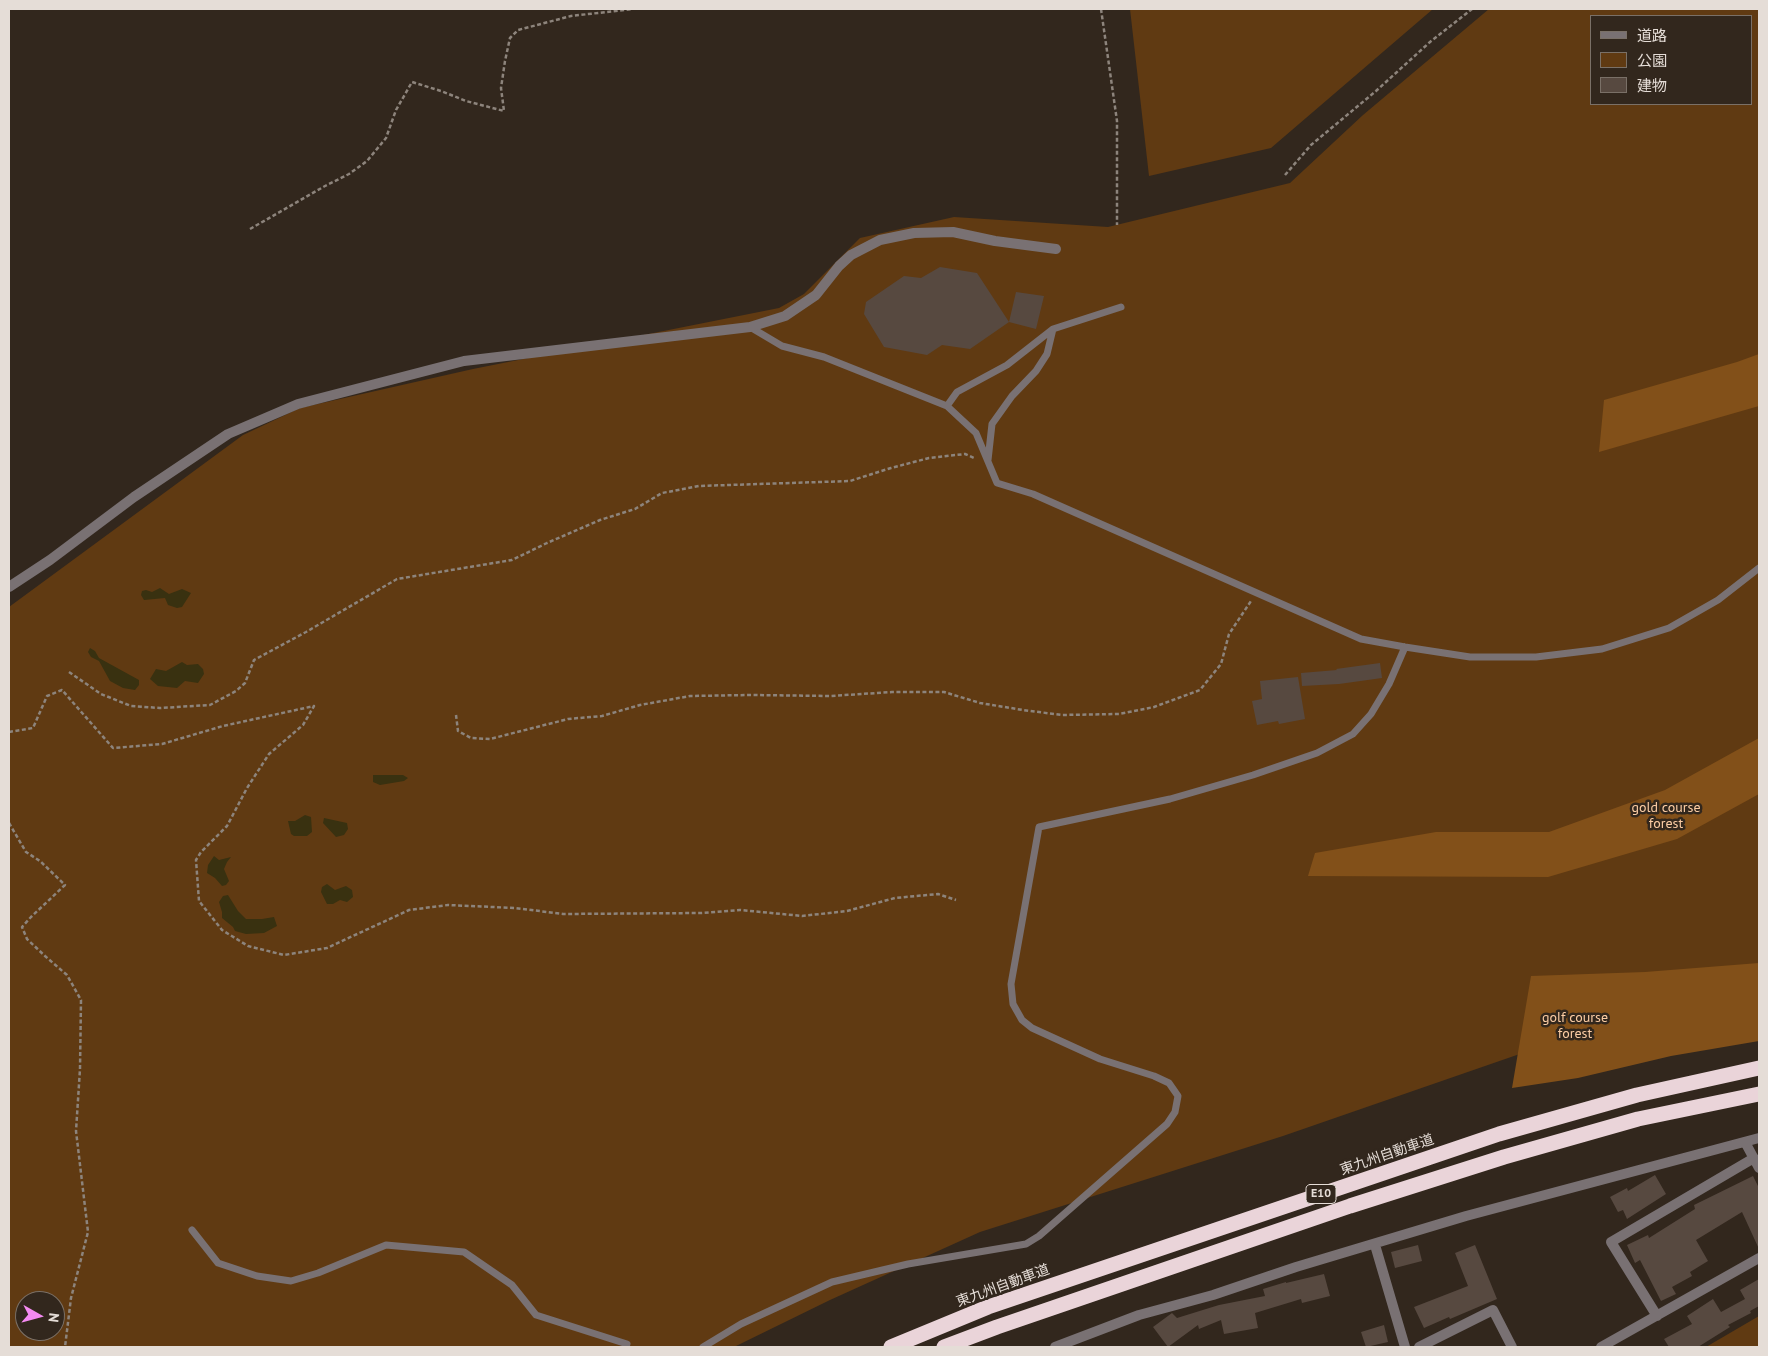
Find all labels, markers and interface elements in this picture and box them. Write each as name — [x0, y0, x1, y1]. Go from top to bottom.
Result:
legend — [1590, 15, 1753, 105]
text: 道路 — [1637, 26, 1667, 45]
text: 公園 — [1637, 51, 1667, 70]
text: 建物 — [1637, 76, 1667, 95]
park label: gold course forest — [1631, 800, 1701, 832]
park label: golf course forest — [1542, 1010, 1608, 1042]
street label: 東九州自動車道 — [1338, 1131, 1436, 1179]
road number: E10 — [1306, 1184, 1336, 1204]
street label: 東九州自動車道 — [954, 1261, 1052, 1311]
north arrow — [15, 1291, 65, 1341]
text: N — [44, 1312, 63, 1323]

